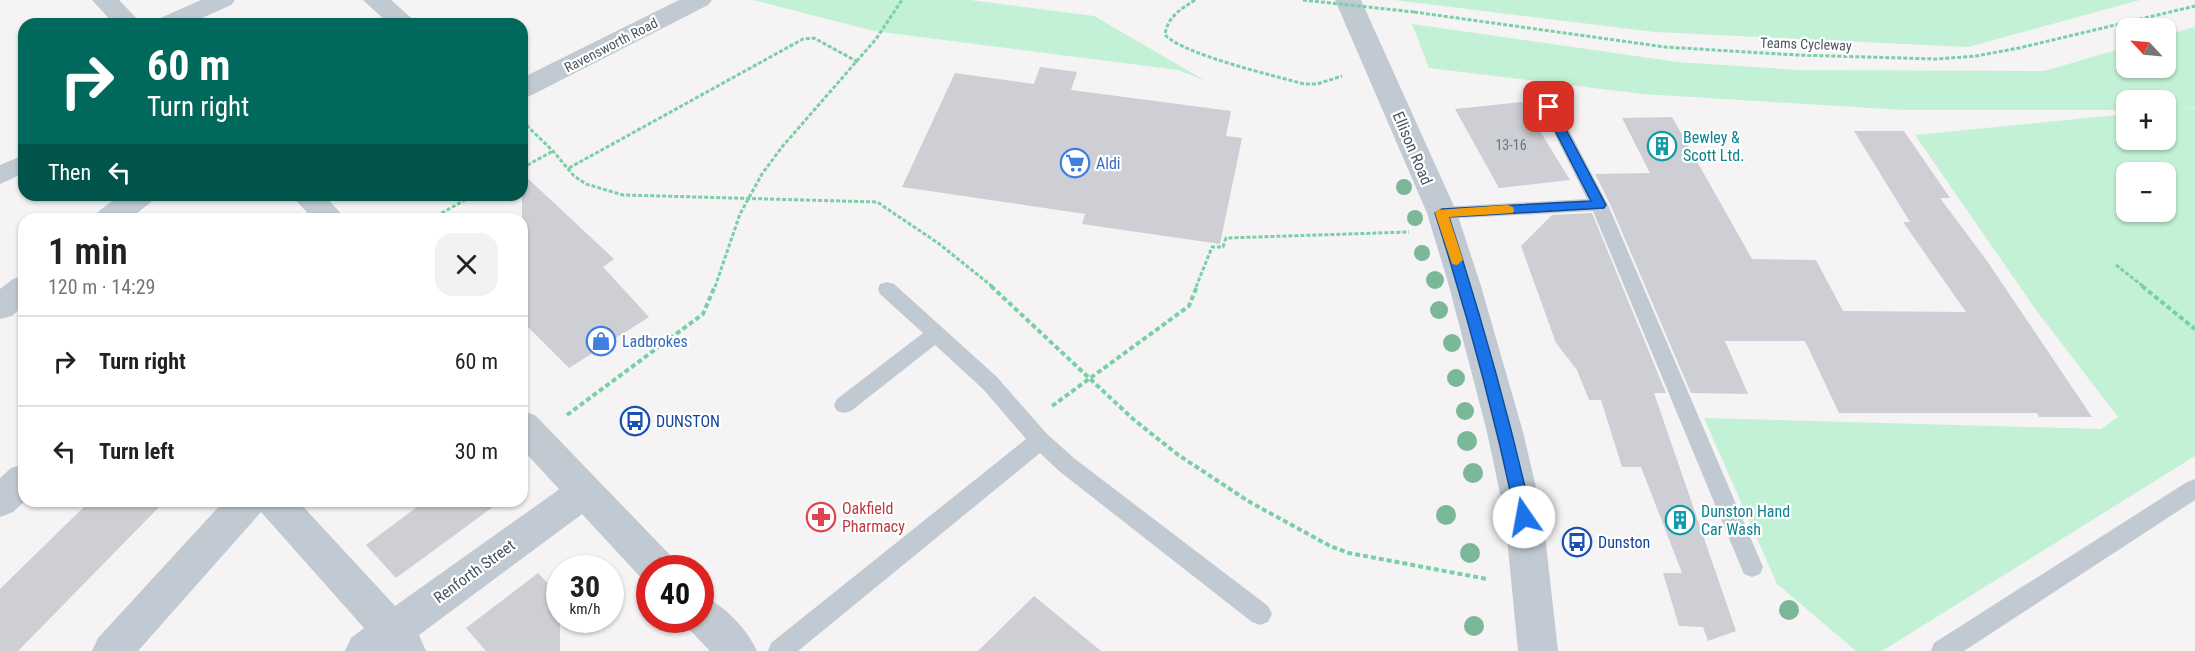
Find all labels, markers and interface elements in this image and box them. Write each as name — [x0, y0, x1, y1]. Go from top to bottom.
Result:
street label: Ravensworth Road — [562, 15, 660, 75]
north arrow — [2116, 18, 2176, 78]
map controls — [2116, 18, 2176, 222]
street label: Teams Cycleway — [1760, 34, 1852, 54]
text: 60 m — [147, 41, 230, 90]
icon: right — [48, 42, 126, 120]
pin — [1523, 81, 1574, 132]
icon: arrive — [1532, 90, 1565, 123]
button: + — [2116, 90, 2176, 150]
text: Turn right — [147, 91, 249, 123]
street label: Ellison Road — [1389, 109, 1436, 188]
place label: Bewley & Scott Ltd. — [1683, 128, 1744, 165]
building icon: Bewley & Scott Ltd. — [1646, 130, 1678, 162]
house number: 13-16 — [1495, 137, 1527, 153]
supermarket icon: Aldi — [1059, 147, 1091, 179]
place label: Aldi — [1096, 154, 1121, 173]
icon: left — [103, 156, 136, 189]
text: Then — [48, 160, 91, 185]
button: − — [2116, 162, 2176, 222]
text: 1 min — [48, 231, 128, 273]
button: close — [435, 233, 498, 296]
text: 120 m · 14:29 — [48, 275, 155, 299]
shop icon: Ladbrokes — [585, 325, 617, 357]
place label: Ladbrokes — [622, 332, 688, 351]
icon: right — [48, 345, 81, 378]
text: Turn right — [99, 349, 186, 374]
text: 60 m — [455, 349, 498, 374]
bus stop icon: DUNSTON — [619, 405, 651, 437]
place label: DUNSTON — [656, 412, 720, 431]
icon: left — [48, 435, 81, 468]
text: Turn left — [99, 439, 174, 464]
text: 30 m — [455, 439, 498, 464]
position arrow — [1492, 485, 1556, 549]
place label: Oakfield Pharmacy — [842, 499, 905, 536]
pharmacy icon: Oakfield Pharmacy — [805, 501, 837, 533]
place label: Dunston Hand Car Wash — [1701, 502, 1790, 539]
building icon: Dunston Hand Car Wash — [1664, 504, 1696, 536]
bus stop icon: Dunston — [1561, 526, 1593, 558]
place label: Dunston — [1598, 533, 1650, 552]
street label: Renforth Street — [430, 535, 519, 607]
speed limit sign: 40 — [636, 555, 714, 633]
text: 30 — [570, 569, 600, 604]
text: km/h — [570, 600, 600, 618]

